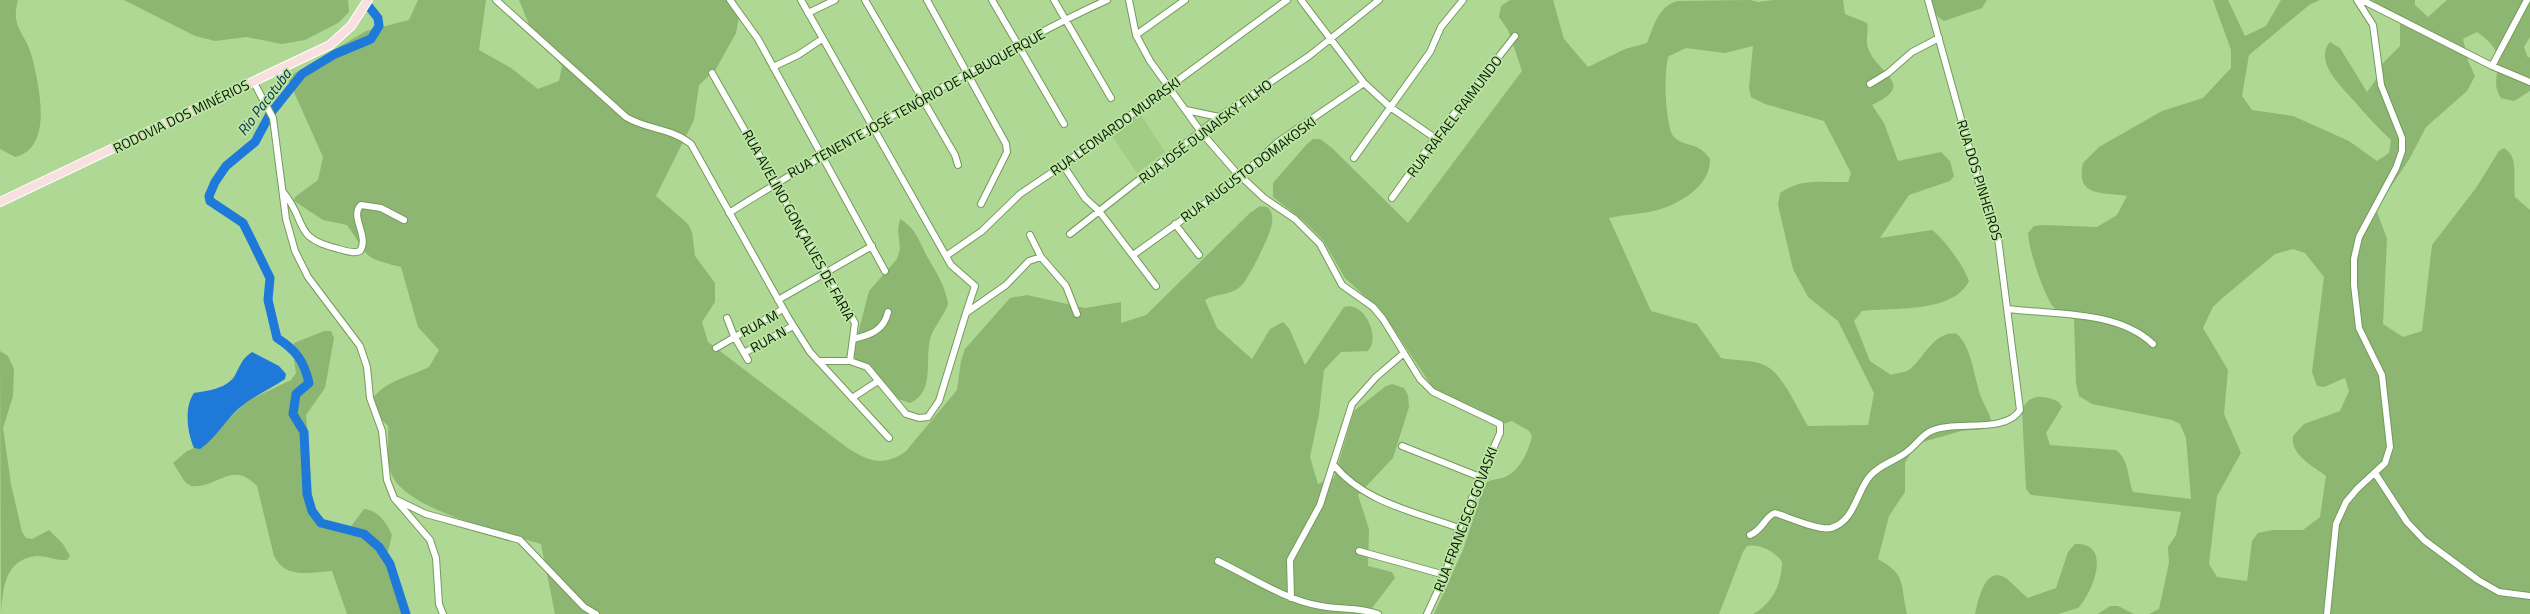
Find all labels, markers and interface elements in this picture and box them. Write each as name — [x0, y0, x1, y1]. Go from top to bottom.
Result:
street label: RUA TENENTE JOSÉ TENÓRIO DE ALBUQUERQUE — [783, 23, 1049, 183]
street label: RUA RAFAEL RAIMUNDO — [1401, 51, 1507, 181]
water label: Rio Pacotuba — [231, 63, 298, 140]
street label: RUA LEONARDO MURASKI — [1045, 71, 1185, 181]
street label: RODOVIA DOS MINÉRIOS — [109, 74, 253, 158]
street label: RUA JOSÉ DUNAISKY FILHO — [1134, 74, 1276, 188]
street label: RUA AUGUSTO DOMAKOSKI — [1176, 111, 1320, 227]
street label: RUA DOS PINHEIROS — [1952, 117, 2008, 243]
street label: RUA AVELINO GONÇALVES DE FARIA — [737, 125, 861, 325]
street label: RUA M — [736, 304, 782, 342]
street label: RUA N — [746, 320, 790, 358]
street label: RUA FRANCISCO GOVASKI — [1428, 443, 1502, 595]

